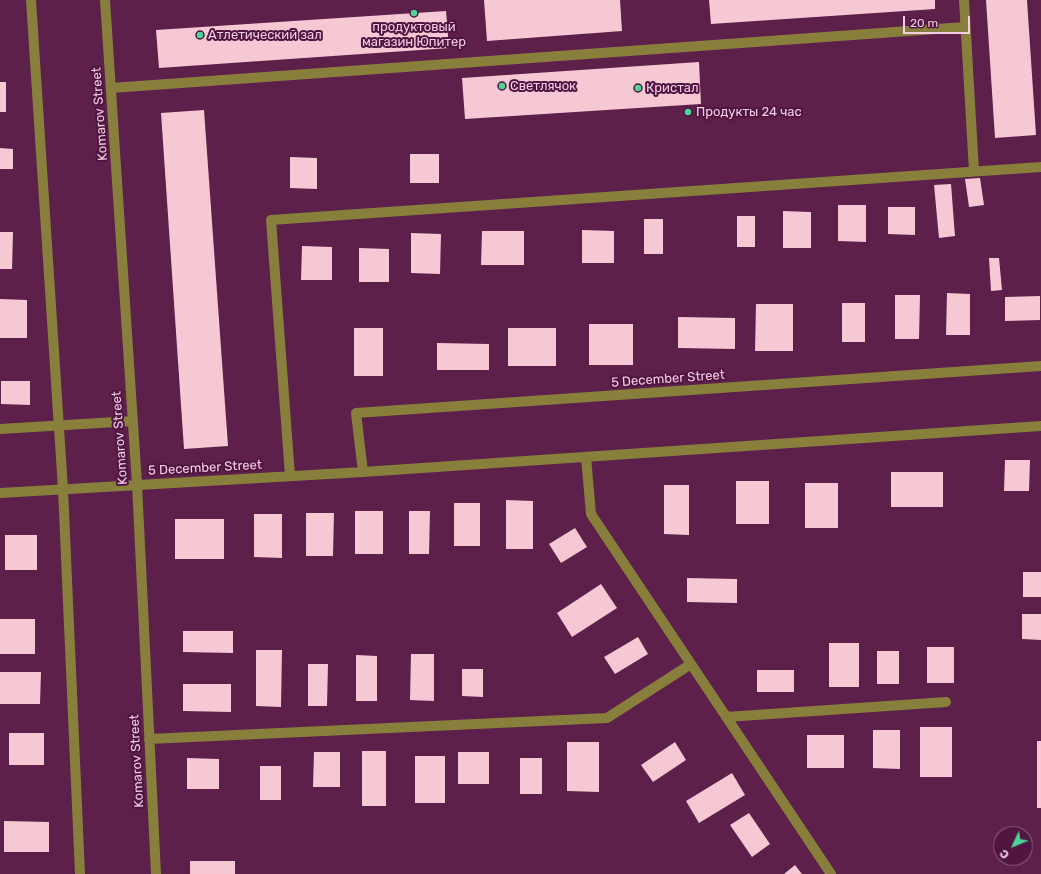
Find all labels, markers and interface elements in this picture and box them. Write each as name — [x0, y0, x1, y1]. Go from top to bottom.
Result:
marker: продуктовый магазин Юпитер — [409, 8, 419, 18]
scale bar — [905, 8, 972, 34]
text: 20 m — [910, 16, 938, 30]
place label: продуктовый магазин Юпитер — [362, 19, 466, 50]
place label: Атлетический зал — [208, 27, 322, 43]
marker: Атлетический зал — [195, 30, 205, 40]
street label: Komarov Street — [89, 67, 111, 161]
place label: Светлячок — [510, 78, 576, 94]
place label: Кристал — [646, 80, 699, 96]
marker: Светлячок — [497, 81, 507, 91]
marker: Кристал — [633, 83, 643, 93]
place label: Продукты 24 час — [696, 104, 802, 120]
marker: Продукты 24 час — [683, 107, 693, 117]
street label: 5 December Street — [611, 367, 725, 391]
street label: Komarov Street — [109, 391, 131, 485]
street label: 5 December Street — [148, 457, 262, 479]
street label: Komarov Street — [127, 714, 147, 808]
north arrow — [993, 826, 1033, 866]
text: С — [997, 847, 1012, 861]

